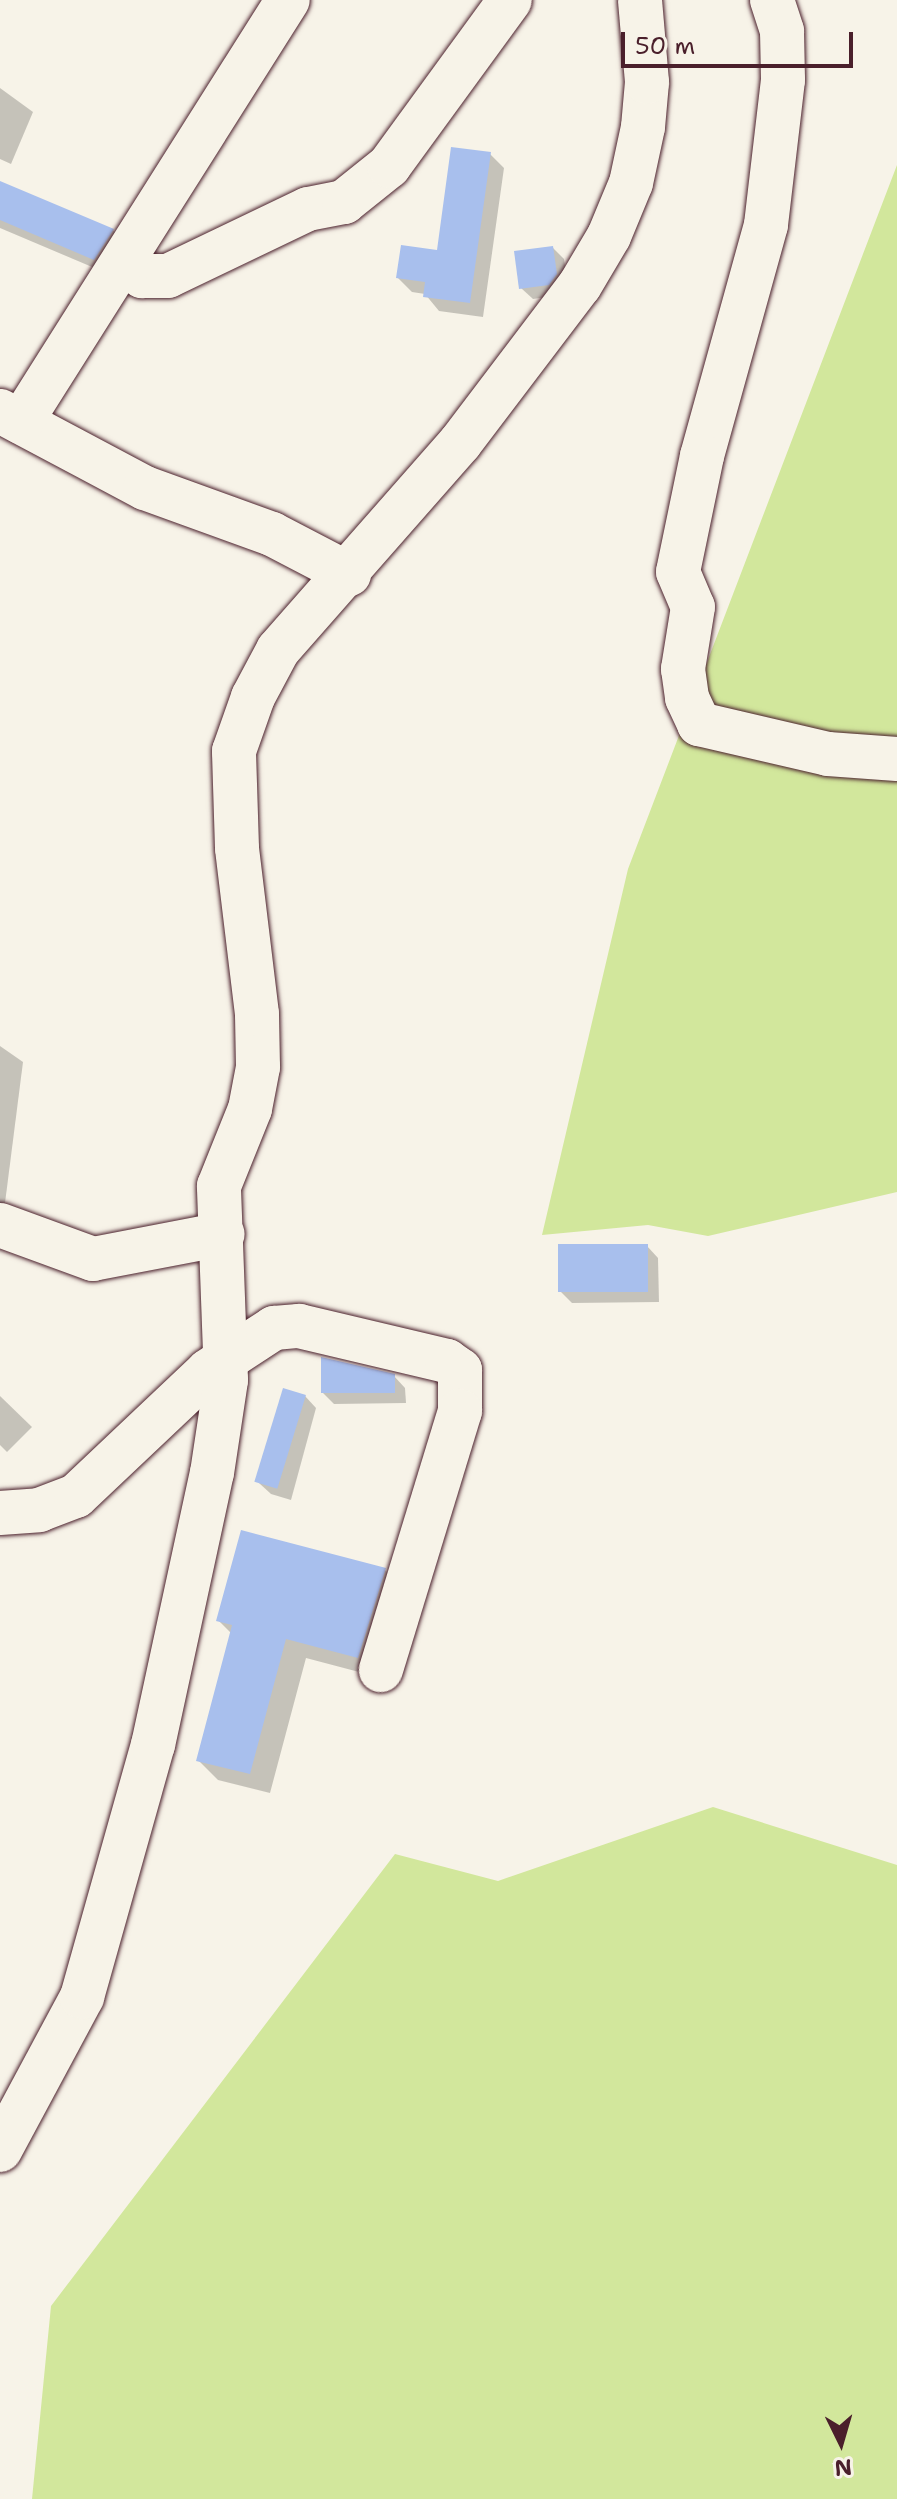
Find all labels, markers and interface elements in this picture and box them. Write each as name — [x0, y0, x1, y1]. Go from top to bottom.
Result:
scale bar — [625, 16, 857, 66]
text: 50 m — [635, 30, 695, 62]
north arrow — [801, 2403, 881, 2483]
text: N — [833, 2452, 853, 2483]

